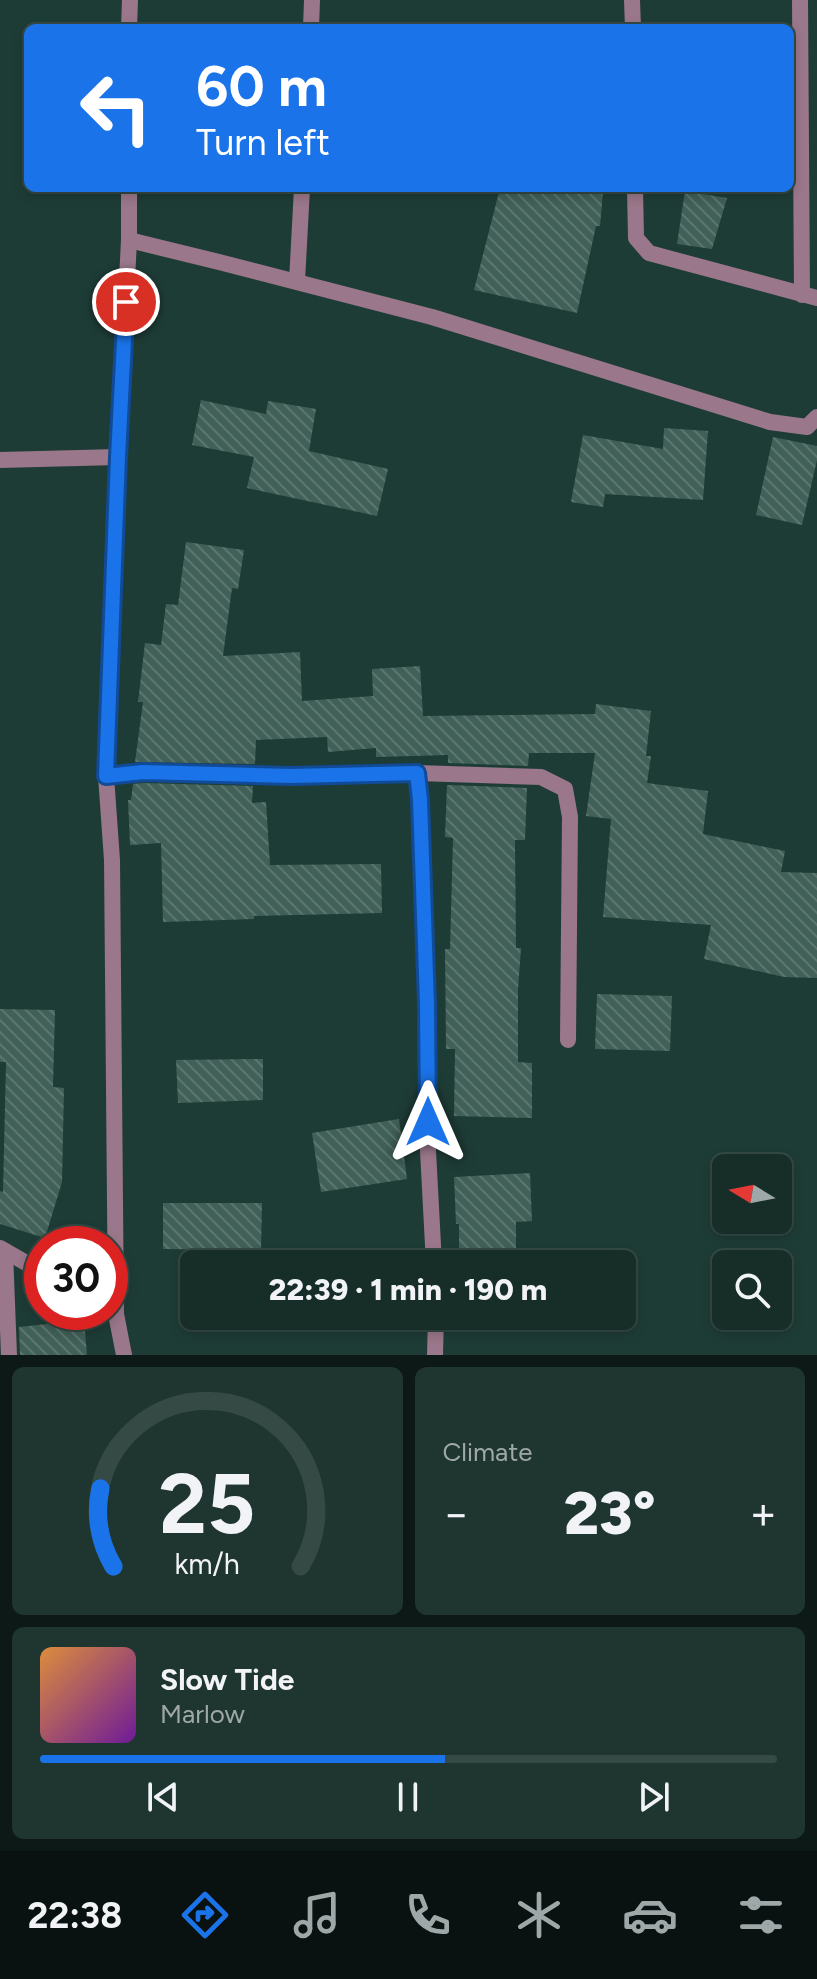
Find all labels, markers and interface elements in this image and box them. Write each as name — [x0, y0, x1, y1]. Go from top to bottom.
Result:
text: 60 m — [196, 53, 327, 120]
icon: left — [64, 56, 168, 160]
text: Turn left — [196, 121, 330, 164]
pin — [92, 268, 160, 336]
icon: arrive — [104, 280, 148, 324]
position arrow — [386, 1080, 470, 1164]
north arrow — [712, 1154, 792, 1234]
map controls — [712, 1154, 792, 1330]
speed limit sign: 30 — [24, 1226, 128, 1330]
button: search — [712, 1250, 792, 1330]
text: 22:39 · 1 min · 190 m — [269, 1271, 547, 1308]
text: Climate — [443, 1436, 532, 1468]
text: 25 — [159, 1454, 256, 1554]
text: 23° — [564, 1477, 656, 1549]
text: − — [443, 1487, 470, 1540]
text: + — [750, 1487, 777, 1540]
text: km/h — [175, 1547, 240, 1581]
text: Slow Tide — [160, 1661, 294, 1698]
text: Marlow — [160, 1698, 245, 1730]
icon: previous — [141, 1775, 185, 1819]
icon: pause — [386, 1775, 430, 1819]
icon: next — [632, 1775, 676, 1819]
icon: directions — [177, 1887, 233, 1943]
icon: music — [289, 1887, 345, 1943]
icon: phone — [400, 1887, 456, 1943]
icon: climate — [511, 1887, 567, 1943]
icon: car — [622, 1887, 678, 1943]
icon: filters — [733, 1887, 789, 1943]
text: 22:38 — [28, 1894, 122, 1937]

